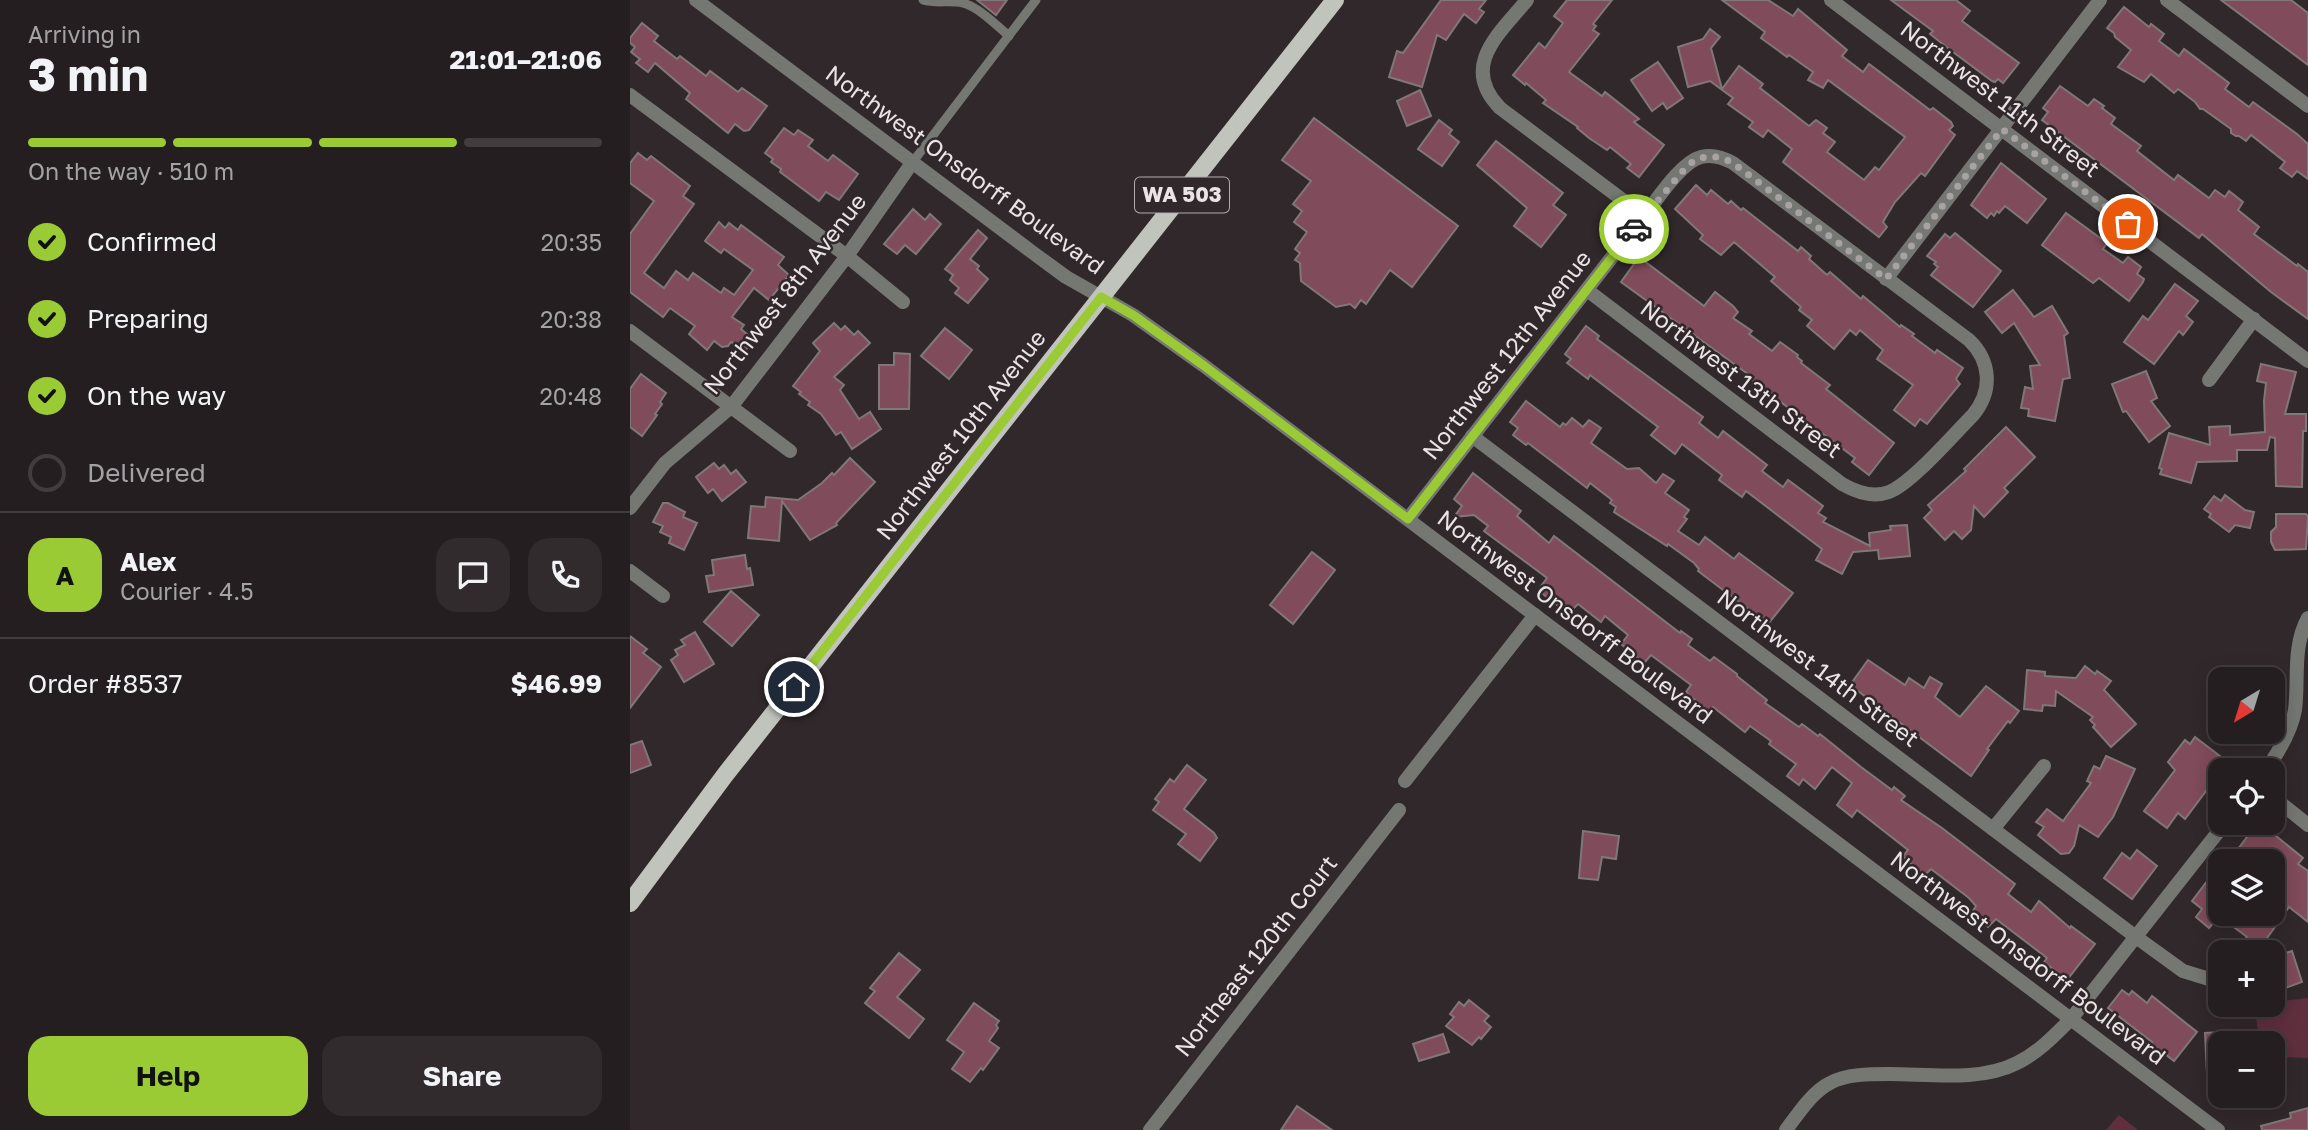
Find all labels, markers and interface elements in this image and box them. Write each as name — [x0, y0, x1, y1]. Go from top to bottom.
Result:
street label: Northwest 11th Street — [1895, 14, 2106, 182]
text: Arriving in — [28, 20, 141, 48]
text: 21:01–21:06 — [449, 44, 602, 75]
text: 3 min — [28, 46, 148, 101]
street label: Northwest Onsdorff Boulevard — [821, 59, 1110, 280]
text: On the way · 510 m — [28, 157, 234, 185]
road number: WA 503 — [1135, 178, 1229, 212]
street label: Northwest 8th Avenue — [697, 187, 871, 399]
courier — [1599, 194, 1669, 264]
pin — [2098, 194, 2158, 254]
icon: bag — [2109, 205, 2147, 243]
icon: car — [1615, 210, 1653, 248]
icon: check — [28, 223, 66, 261]
text: Confirmed — [87, 226, 217, 257]
text: 20:35 — [541, 228, 602, 256]
street label: Northwest 12th Avenue — [1416, 244, 1597, 464]
street label: Northwest 13th Street — [1636, 293, 1848, 463]
icon: check — [28, 300, 66, 338]
text: Preparing — [87, 303, 209, 334]
text: 20:38 — [540, 305, 602, 333]
street label: Northwest 10th Avenue — [870, 324, 1051, 545]
icon: check — [28, 377, 66, 415]
text: On the way — [87, 380, 226, 411]
text: 20:48 — [539, 382, 602, 410]
text: Delivered — [87, 457, 206, 488]
street label: Northwest Onsdorff Boulevard — [1432, 503, 1719, 729]
button: chat — [436, 538, 510, 612]
button: phone — [528, 538, 602, 612]
text: Alex — [120, 546, 177, 577]
text: A — [56, 560, 74, 591]
text: Courier · 4.5 — [120, 577, 253, 605]
street label: Northwest 14th Street — [1712, 582, 1925, 752]
pin — [764, 657, 824, 717]
north arrow — [2208, 667, 2286, 744]
map controls — [2208, 667, 2285, 1108]
text: Order #8537 — [28, 668, 182, 699]
text: $46.99 — [510, 668, 602, 699]
icon: home — [775, 668, 813, 706]
button: locate — [2208, 758, 2285, 835]
street label: Northwest Onsdorff Boulevard — [1885, 844, 2172, 1070]
street label: Northeast 120th Court — [1168, 849, 1342, 1061]
button: layers — [2208, 849, 2285, 926]
button: + — [2208, 940, 2285, 1017]
button: − — [2208, 1031, 2285, 1108]
button: Help — [28, 1036, 308, 1116]
button: Share — [322, 1036, 602, 1116]

